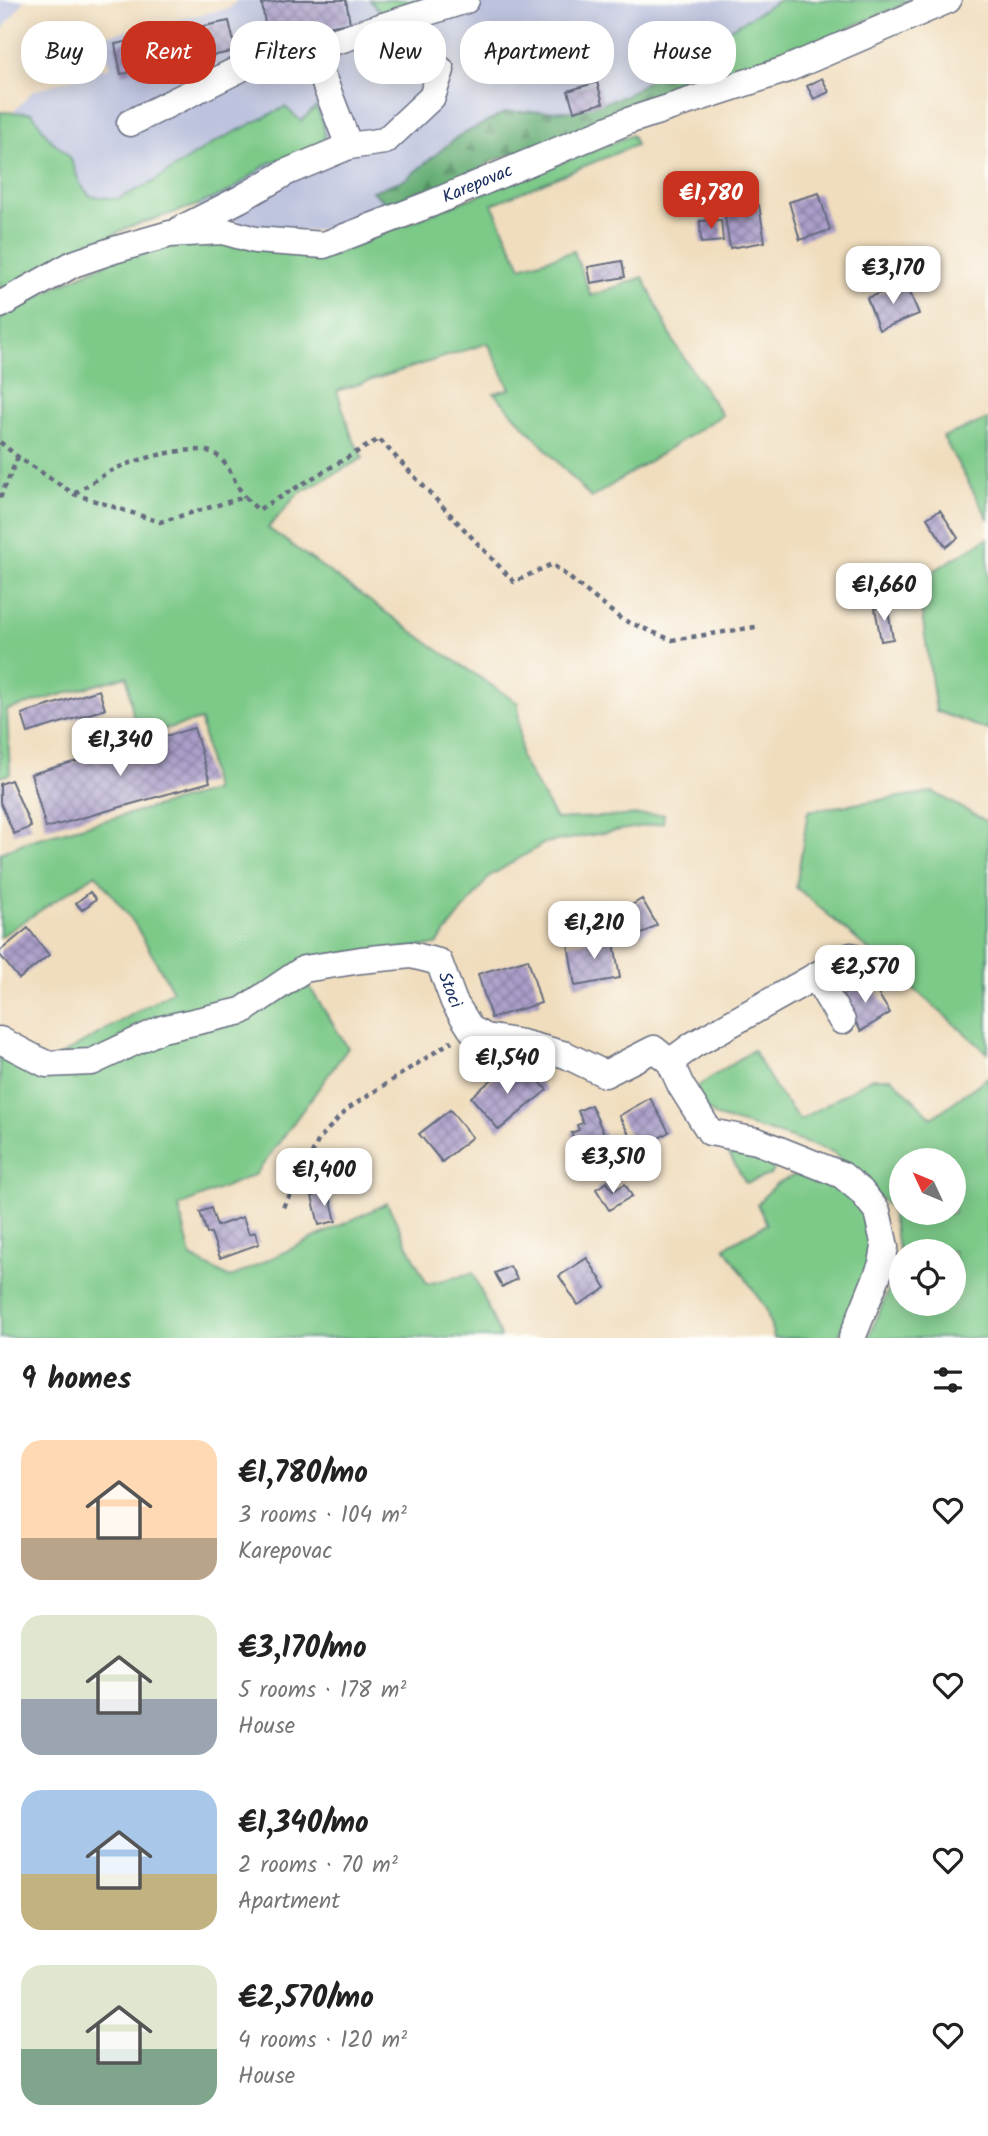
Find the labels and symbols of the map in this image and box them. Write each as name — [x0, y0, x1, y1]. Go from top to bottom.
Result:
street label: Karepovac — [438, 156, 517, 212]
pin: €1,780 — [654, 172, 768, 231]
pin: €3,170 — [836, 246, 950, 306]
pin: €1,660 — [827, 564, 941, 623]
pin: €1,340 — [63, 718, 177, 778]
pin: €1,210 — [537, 902, 651, 961]
pin: €2,570 — [808, 946, 922, 1005]
street label: Stoci — [429, 968, 470, 1015]
pin: €1,540 — [450, 1036, 564, 1096]
pin: €3,510 — [556, 1136, 670, 1195]
pin: €1,400 — [267, 1148, 381, 1208]
north arrow — [889, 1148, 966, 1225]

